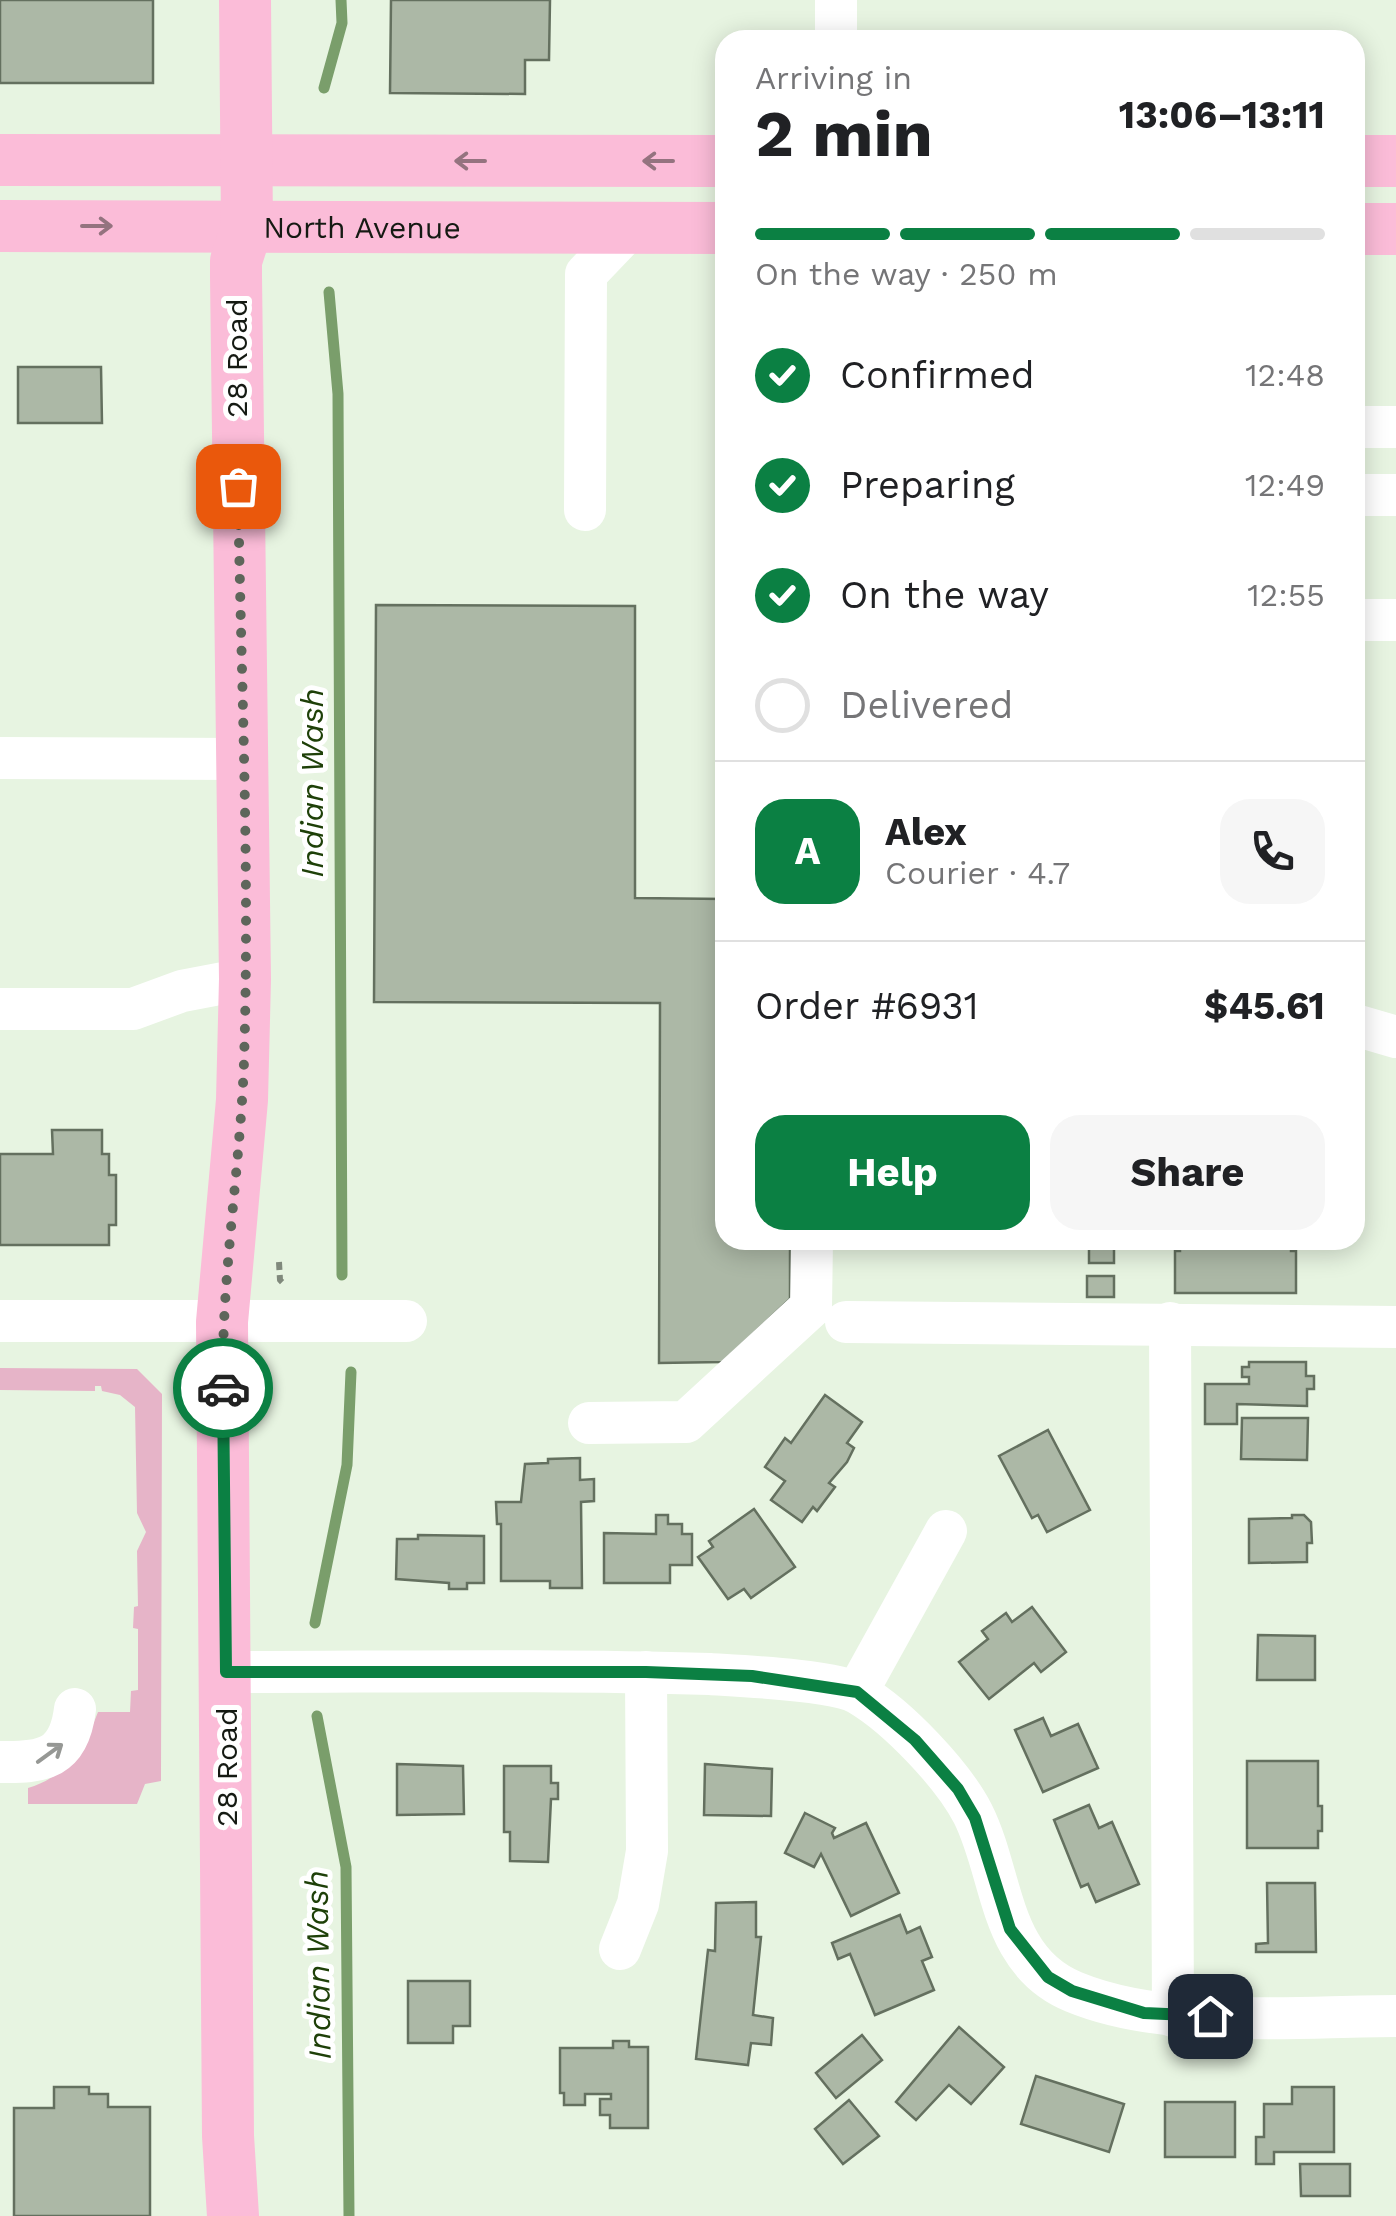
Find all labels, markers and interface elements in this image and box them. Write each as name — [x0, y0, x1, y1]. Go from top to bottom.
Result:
text: Arriving in — [755, 59, 912, 97]
text: 13:06–13:11 — [1119, 93, 1325, 137]
text: 2 min — [755, 96, 933, 172]
one-way arrow — [454, 152, 486, 170]
one-way arrow — [642, 152, 674, 170]
street label: North Avenue — [263, 209, 461, 245]
one-way arrow — [80, 216, 113, 236]
text: On the way · 250 m — [755, 255, 1058, 293]
street label: 28 Road — [219, 298, 254, 418]
icon: check — [755, 348, 810, 403]
text: Confirmed — [840, 353, 1035, 397]
text: 12:48 — [1245, 356, 1325, 394]
pin — [196, 444, 281, 529]
icon: check — [755, 458, 810, 513]
icon: bag — [211, 459, 266, 514]
text: Preparing — [840, 463, 1015, 507]
text: 12:49 — [1245, 466, 1325, 504]
icon: check — [755, 568, 810, 623]
text: On the way — [840, 573, 1049, 617]
text: 12:55 — [1247, 576, 1325, 614]
text: Delivered — [840, 683, 1013, 727]
water label: Indian Wash — [293, 688, 331, 878]
button: phone — [1220, 799, 1325, 904]
text: Alex — [885, 810, 967, 854]
text: A — [795, 829, 820, 873]
text: Courier · 4.7 — [885, 854, 1070, 892]
text: Order #6931 — [755, 984, 979, 1028]
text: $45.61 — [1204, 984, 1325, 1028]
button: Help — [755, 1115, 1030, 1230]
button: Share — [1050, 1115, 1325, 1230]
courier — [173, 1338, 273, 1438]
icon: car — [196, 1361, 251, 1416]
street label: 28 Road — [209, 1707, 244, 1827]
one-way arrow — [35, 1743, 63, 1764]
water label: Indian Wash — [297, 1870, 339, 2060]
pin — [1168, 1974, 1253, 2059]
icon: home — [1183, 1989, 1238, 2044]

